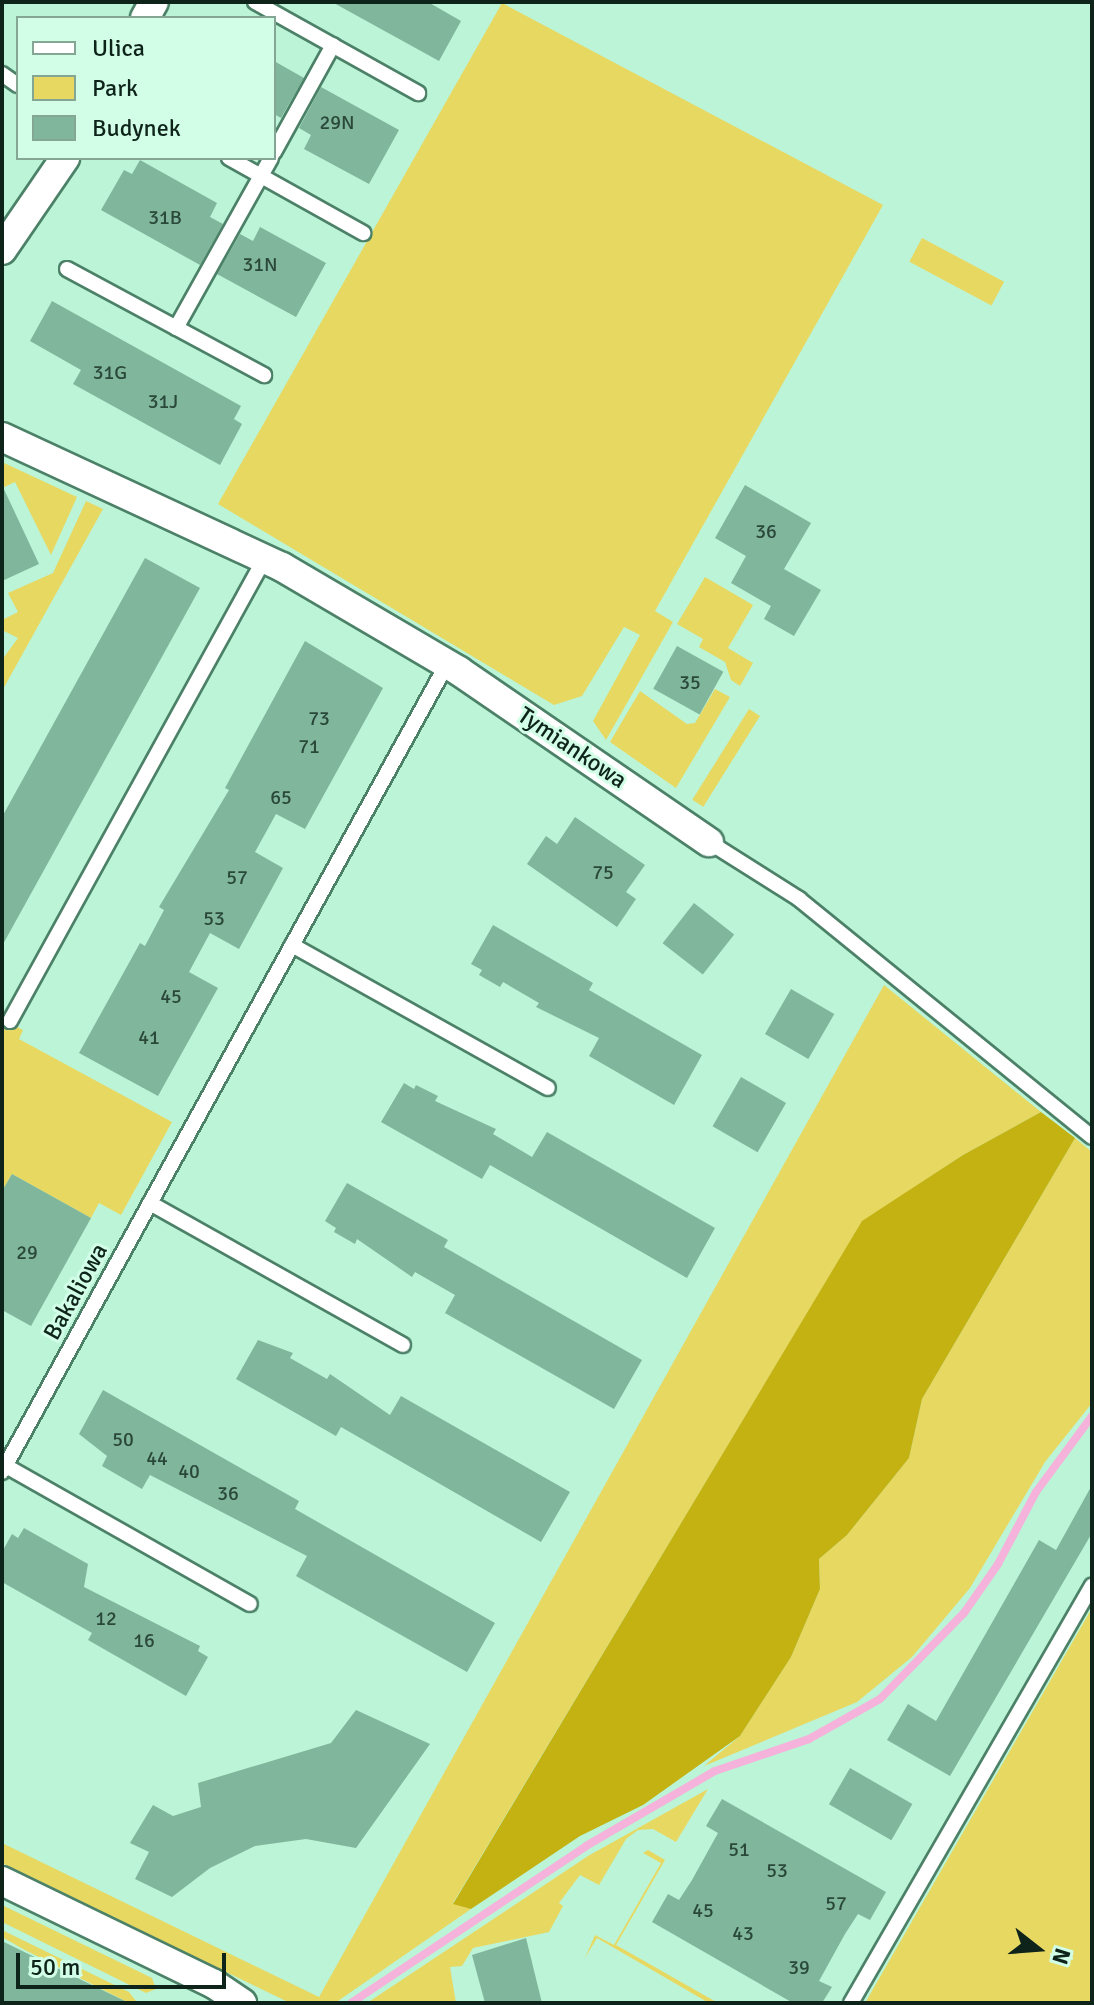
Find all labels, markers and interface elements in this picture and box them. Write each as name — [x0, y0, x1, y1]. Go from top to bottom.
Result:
legend — [16, 16, 276, 160]
text: Ulica — [92, 33, 145, 63]
text: Park — [92, 73, 138, 103]
house number: 29N — [319, 110, 355, 134]
text: Budynek — [92, 113, 181, 143]
house number: 31B — [148, 205, 182, 229]
house number: 31N — [242, 252, 278, 276]
house number: 31G — [93, 360, 127, 384]
house number: 31J — [148, 389, 178, 413]
house number: 36 — [755, 519, 777, 543]
house number: 35 — [679, 670, 701, 694]
street label: Tymiankowa — [512, 701, 632, 795]
house number: 73 — [308, 706, 330, 730]
house number: 71 — [298, 734, 320, 758]
house number: 65 — [270, 785, 292, 809]
house number: 75 — [592, 860, 614, 884]
house number: 57 — [226, 865, 248, 889]
house number: 53 — [203, 906, 225, 930]
house number: 45 — [160, 984, 182, 1008]
house number: 41 — [138, 1025, 160, 1049]
street label: Bakaliowa — [38, 1239, 114, 1345]
house number: 29 — [16, 1240, 38, 1264]
house number: 50 — [112, 1427, 134, 1451]
house number: 44 — [146, 1446, 168, 1470]
house number: 40 — [178, 1459, 200, 1483]
house number: 36 — [217, 1481, 239, 1505]
house number: 12 — [95, 1606, 117, 1630]
house number: 16 — [133, 1628, 155, 1652]
house number: 51 — [728, 1837, 750, 1861]
house number: 53 — [766, 1858, 788, 1882]
house number: 57 — [825, 1891, 847, 1915]
house number: 45 — [692, 1898, 714, 1922]
north arrow — [998, 1909, 1078, 1989]
house number: 43 — [732, 1921, 754, 1945]
scale bar — [20, 1937, 230, 1987]
text: N — [1046, 1945, 1077, 1967]
text: 50 m — [30, 1952, 80, 1982]
house number: 39 — [788, 1955, 810, 1979]

